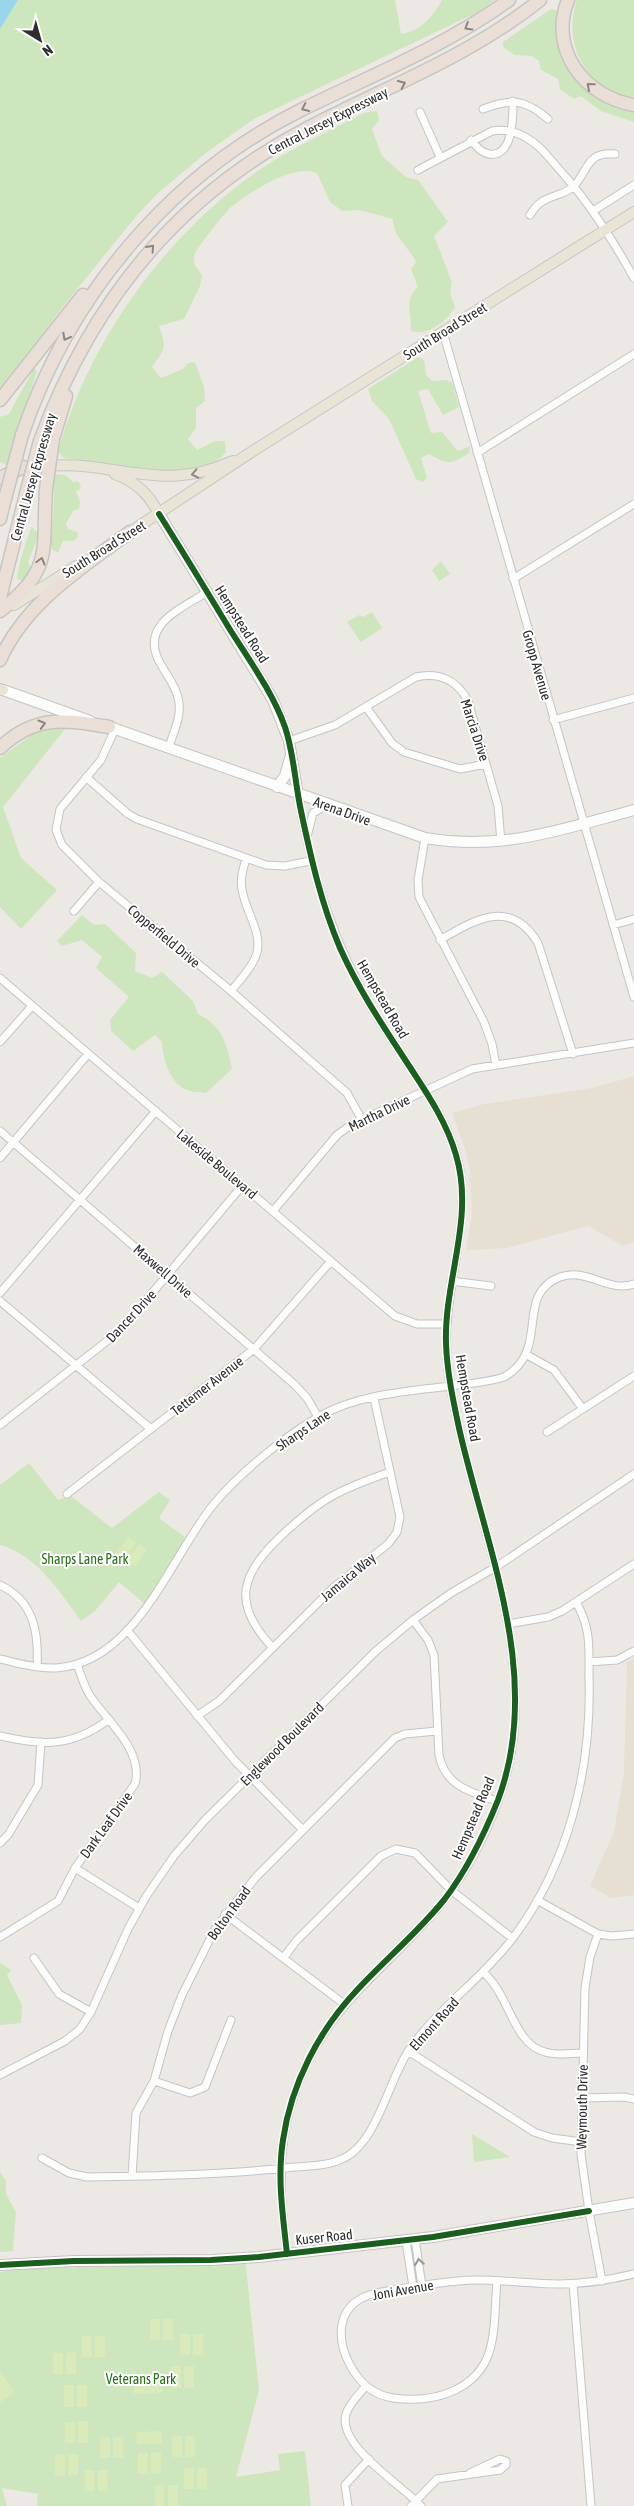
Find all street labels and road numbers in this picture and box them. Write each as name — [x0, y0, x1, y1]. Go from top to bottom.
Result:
street label: Central Jersey Expressway — [265, 84, 391, 158]
street label: South Broad Street — [400, 299, 490, 363]
street label: Central Jersey Expressway — [7, 411, 59, 543]
street label: South Broad Street — [59, 517, 149, 581]
street label: Hempstead Road — [212, 582, 272, 666]
street label: Gropp Avenue — [519, 628, 555, 702]
street label: Marcia Drive — [457, 697, 493, 763]
street label: Arena Drive — [311, 793, 373, 829]
street label: Copperfield Drive — [125, 901, 203, 971]
street label: Hempstead Road — [354, 957, 412, 1041]
street label: Martha Drive — [346, 1091, 412, 1135]
street label: Lakeside Boulevard — [174, 1126, 260, 1202]
street label: Maxwell Drive — [130, 1241, 196, 1301]
street label: Dancer Drive — [103, 1286, 159, 1346]
street label: Tettemer Avenue — [168, 1353, 246, 1419]
street label: Hempstead Road — [452, 1353, 484, 1443]
street label: Sharps Lane — [273, 1406, 333, 1454]
street label: Jamaica Way — [317, 1549, 379, 1604]
street label: Englewood Boulevard — [237, 1699, 327, 1789]
street label: Hempstead Road — [448, 1774, 498, 1862]
street label: Dark Leaf Drive — [77, 1789, 135, 1861]
street label: Bolton Road — [204, 1883, 254, 1943]
street label: Elmont Road — [406, 1994, 462, 2054]
street label: Weymouth Drive — [573, 2064, 591, 2150]
street label: Kuser Road — [295, 2226, 353, 2248]
street label: Joni Avenue — [371, 2277, 435, 2303]

